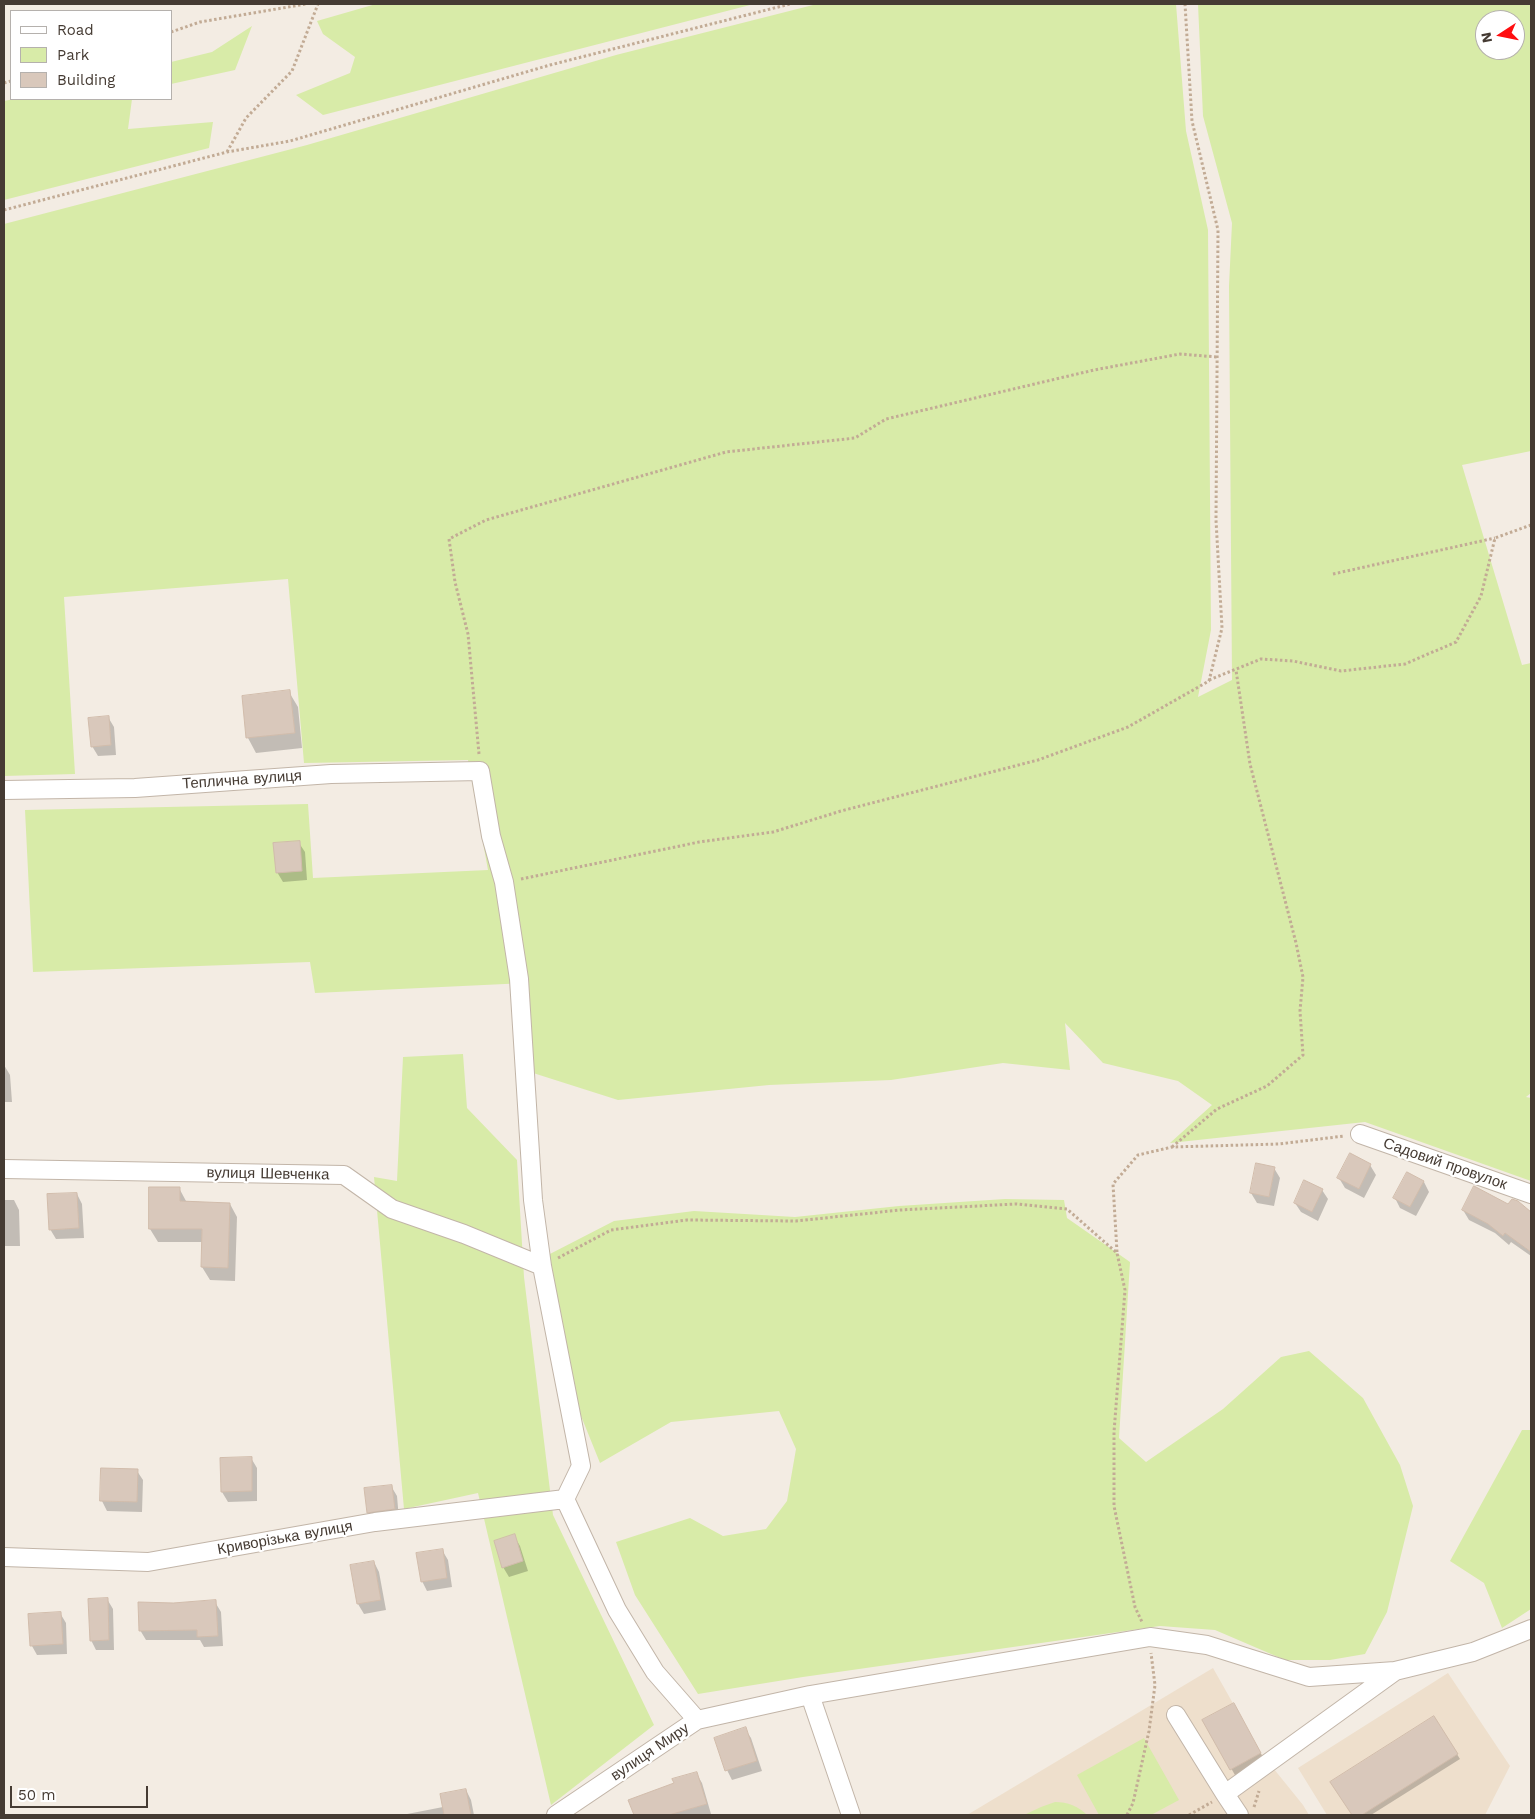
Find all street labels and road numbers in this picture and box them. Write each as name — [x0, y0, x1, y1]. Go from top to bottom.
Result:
street label: Теплична вулиця — [181, 767, 303, 793]
street label: Садовий провулок — [1381, 1134, 1509, 1194]
street label: вулиця Шевченка — [206, 1164, 330, 1184]
street label: Криворізька вулиця — [216, 1517, 354, 1559]
street label: вулиця Миру — [608, 1719, 692, 1785]

